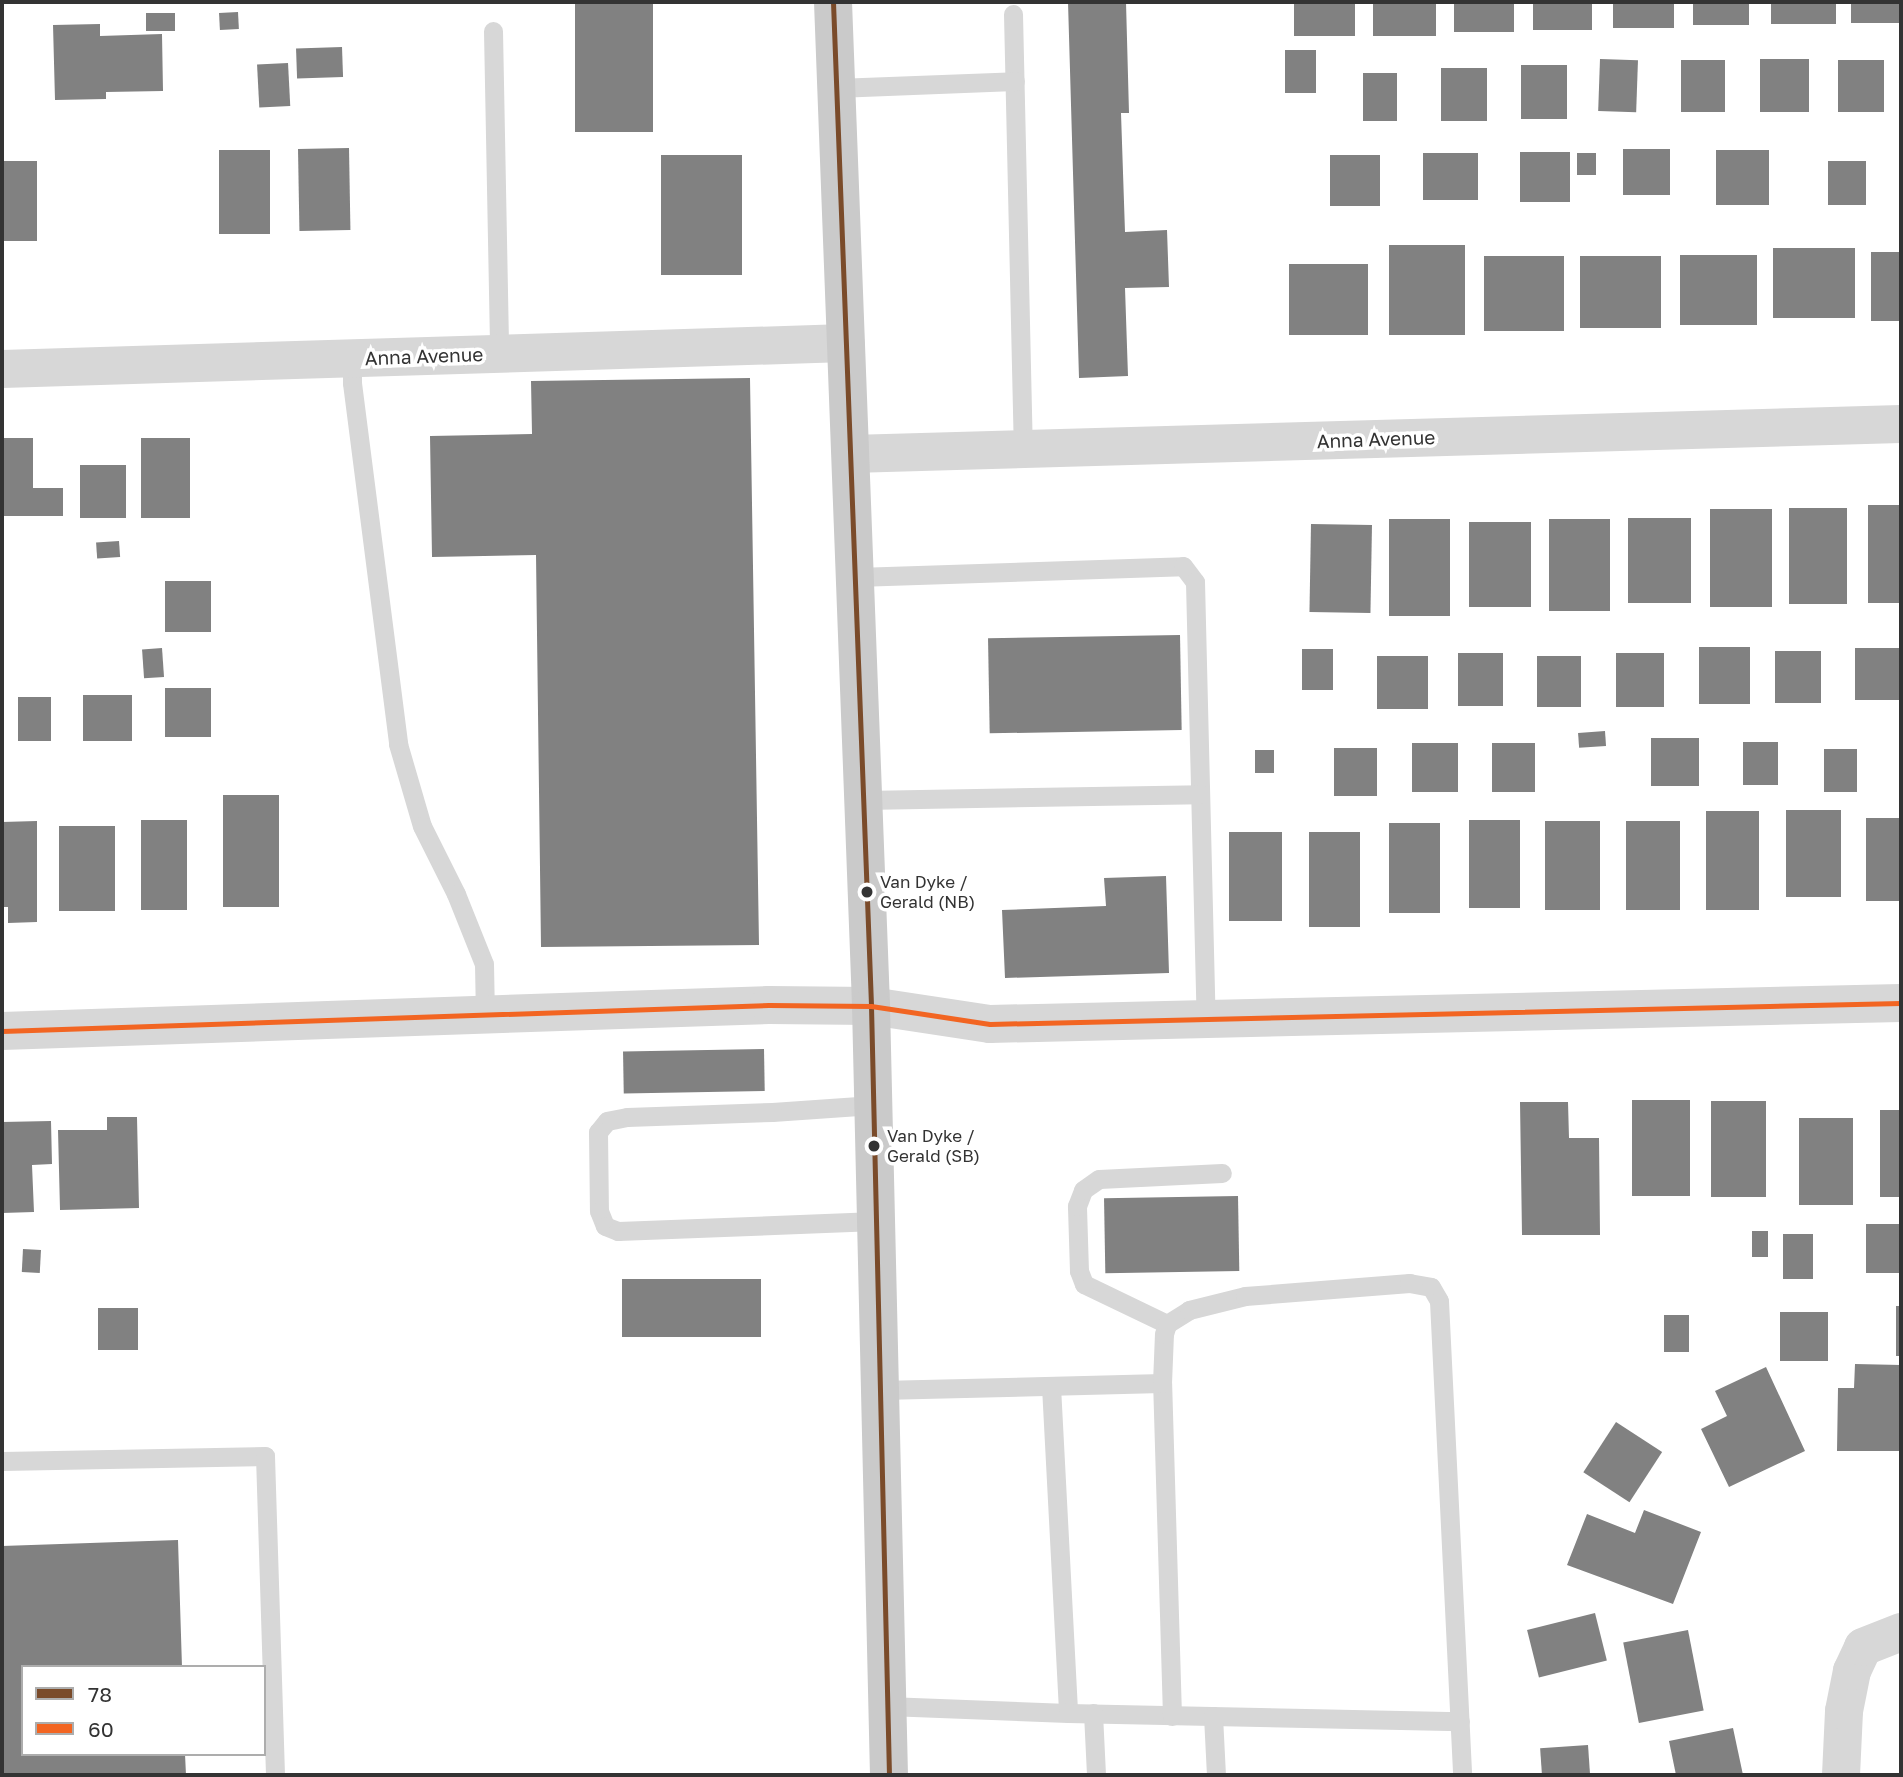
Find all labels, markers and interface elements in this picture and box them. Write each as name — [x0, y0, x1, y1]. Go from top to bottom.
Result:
street label: Anna Avenue — [364, 343, 484, 369]
street label: Anna Avenue — [1316, 426, 1436, 452]
place label: Van Dyke / Gerald (NB) — [880, 872, 975, 912]
marker: Van Dyke / Gerald (NB) — [860, 885, 874, 899]
place label: Van Dyke / Gerald (SB) — [887, 1126, 980, 1166]
marker: Van Dyke / Gerald (SB) — [867, 1139, 881, 1153]
legend — [21, 1665, 266, 1756]
text: 78 — [88, 1681, 112, 1707]
text: 60 — [88, 1716, 114, 1742]

